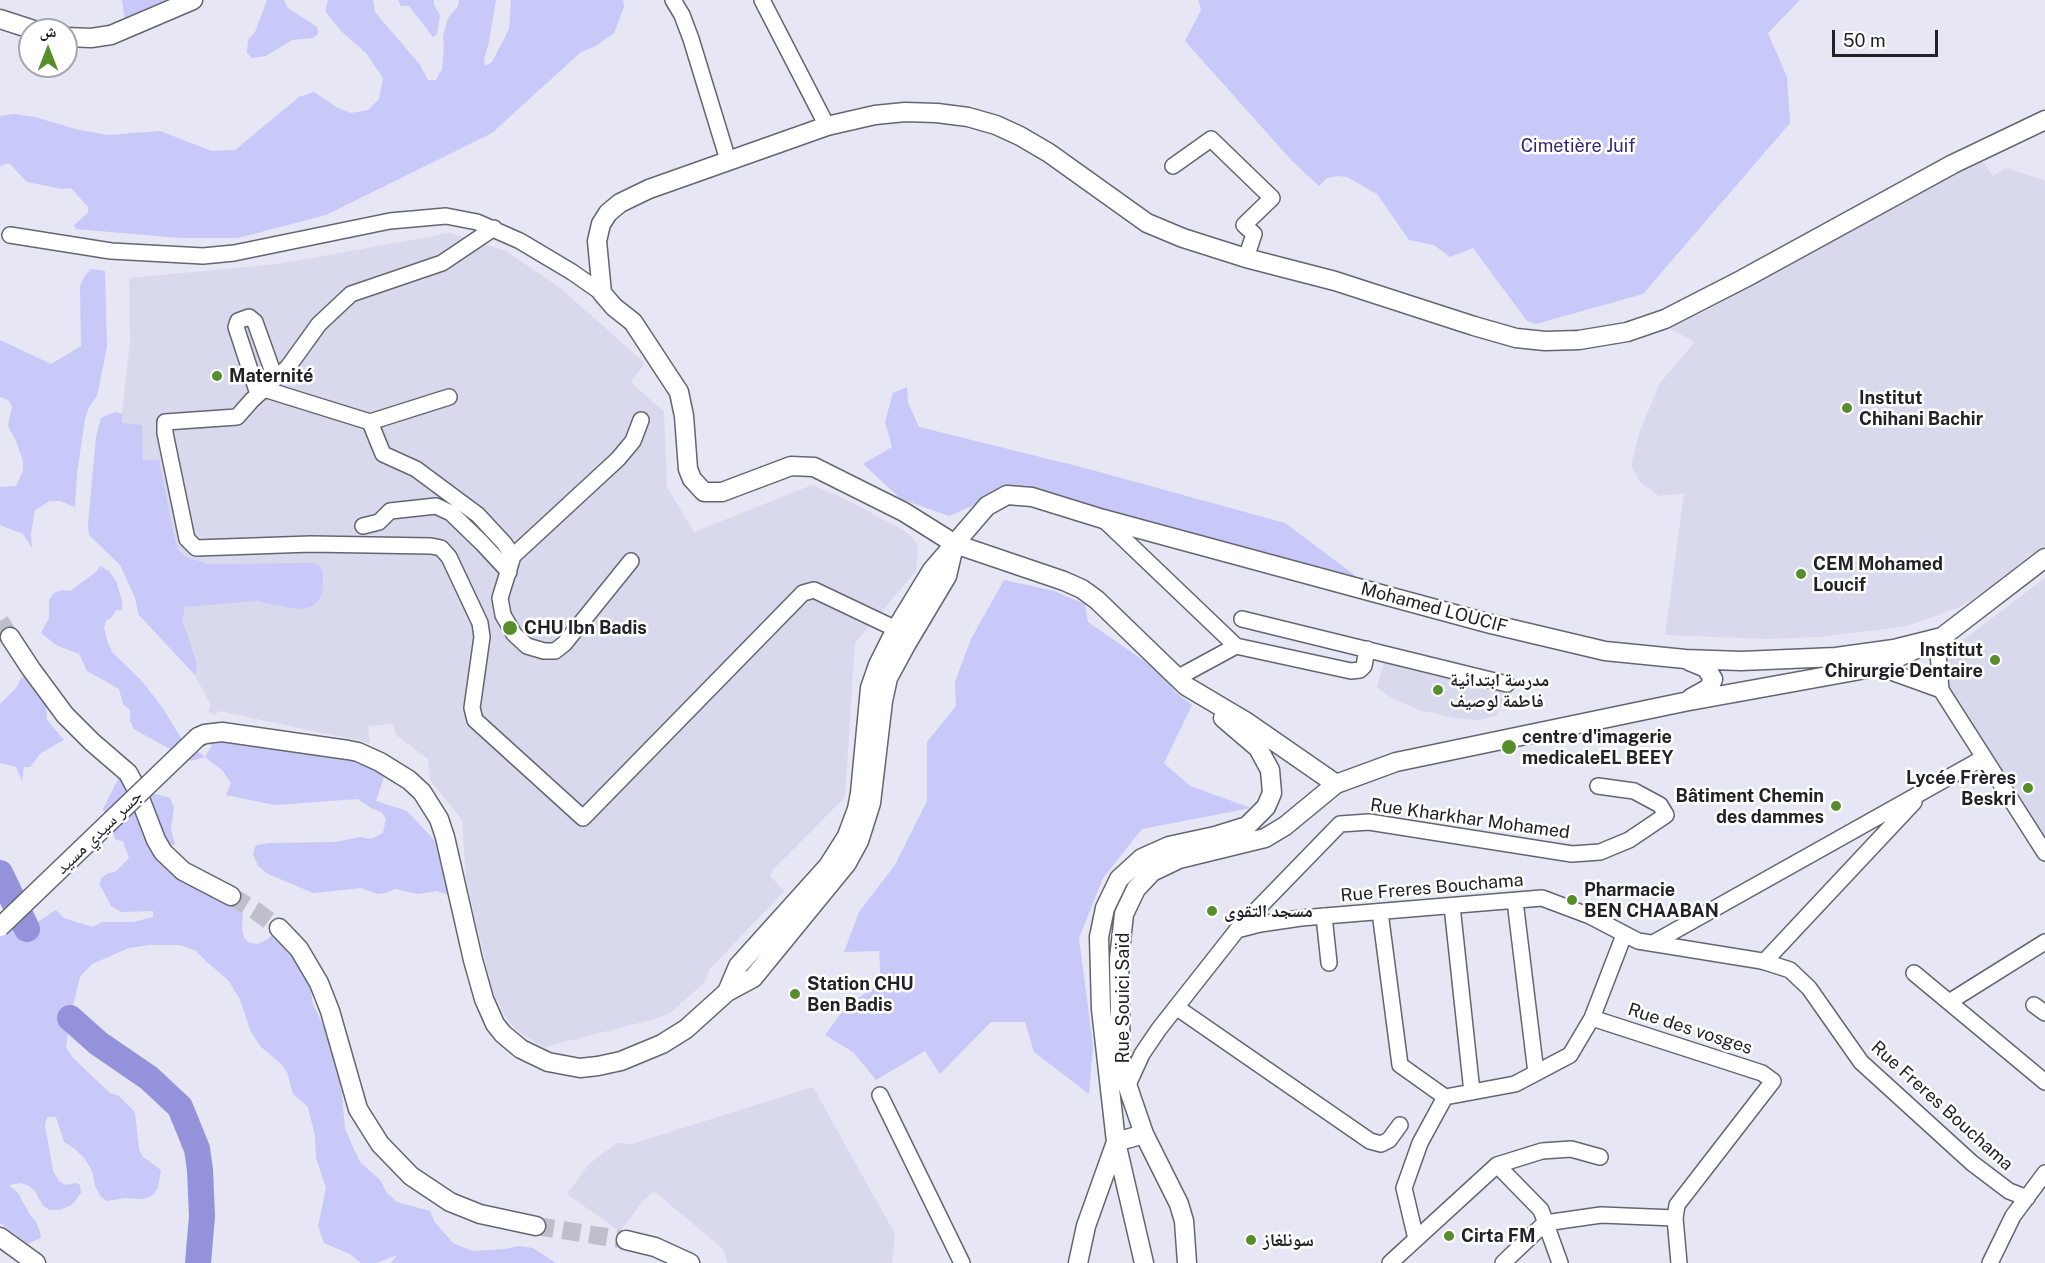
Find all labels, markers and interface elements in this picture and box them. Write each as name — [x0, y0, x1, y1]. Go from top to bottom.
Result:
north arrow — [18, 18, 78, 78]
scale bar — [1835, 18, 1942, 56]
text: ش — [40, 22, 56, 41]
text: 50 m — [1843, 30, 1886, 51]
park label: Cimetière Juif — [1521, 135, 1635, 157]
place label: Maternité — [229, 365, 313, 387]
marker: Maternité — [210, 369, 224, 383]
place label: Institut Chihani Bachir — [1859, 387, 1983, 430]
marker: Institut Chihani Bachir — [1840, 401, 1854, 415]
place label: CEM Mohamed Loucif — [1813, 553, 1943, 596]
marker: CEM Mohamed Loucif — [1794, 567, 1808, 581]
street label: Mohamed LOUCIF — [1358, 578, 1510, 638]
place label: CHU Ibn Badis — [524, 617, 647, 639]
marker: CHU Ibn Badis — [501, 619, 519, 637]
place label: Institut Chirurgie Dentaire — [1825, 639, 1983, 682]
marker: Institut Chirurgie Dentaire — [1988, 653, 2002, 667]
place label: مدرسة ابتدائية فاطمة لوصيف — [1450, 669, 1549, 712]
marker: مدرسة ابتدائية فاطمة لوصيف — [1431, 683, 1445, 697]
place label: centre d'imagerie medicaleEL BEEY — [1522, 726, 1674, 768]
marker: centre d'imagerie medicaleEL BEEY — [1500, 738, 1518, 756]
place label: Lycée Frères Beskri — [1906, 767, 2016, 810]
marker: Lycée Frères Beskri — [2021, 781, 2035, 795]
street label: جسر سيدي مسيد — [51, 785, 147, 879]
place label: Bâtiment Chemin des dammes — [1675, 785, 1824, 828]
street label: Rue Kharkhar Mohamed — [1369, 794, 1571, 844]
marker: Bâtiment Chemin des dammes — [1829, 799, 1843, 813]
street label: Rue Freres Bouchama — [1340, 869, 1524, 907]
place label: Pharmacie BEN CHAABAN — [1584, 879, 1719, 922]
marker: Pharmacie BEN CHAABAN — [1565, 893, 1579, 907]
place label: مسجد التقوى — [1224, 900, 1313, 922]
marker: مسجد التقوى — [1205, 904, 1219, 918]
street label: Rue Souici Saïd — [1112, 933, 1134, 1063]
place label: Station CHU Ben Badis — [807, 973, 914, 1016]
marker: Station CHU Ben Badis — [788, 987, 802, 1001]
street label: Rue des vosges — [1625, 999, 1755, 1059]
street label: Rue Freres Bouchama — [1867, 1037, 2017, 1175]
place label: Cirta FM — [1461, 1225, 1535, 1247]
place label: سونلغاز — [1263, 1229, 1314, 1251]
marker: Cirta FM — [1442, 1229, 1456, 1243]
marker: سونلغاز — [1244, 1233, 1258, 1247]

